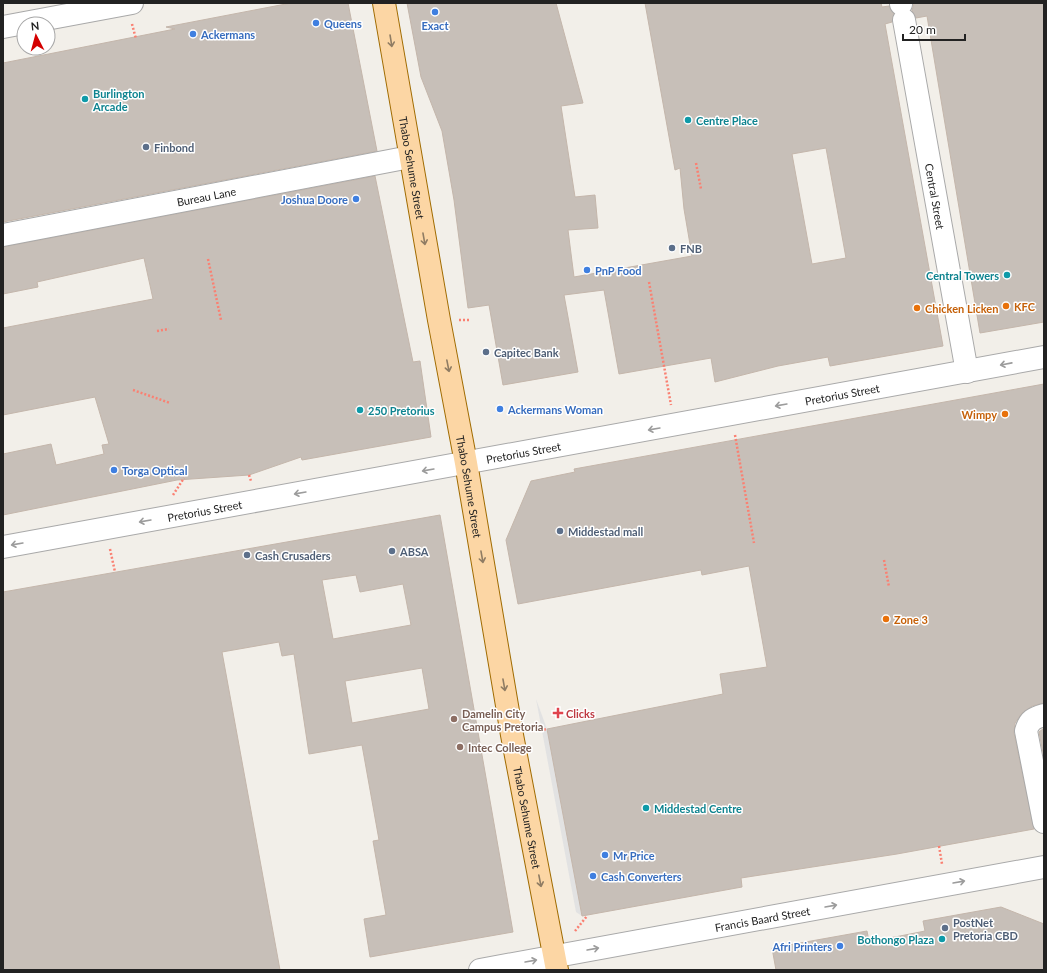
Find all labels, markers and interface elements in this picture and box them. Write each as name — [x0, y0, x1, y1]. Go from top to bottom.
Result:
marker: Exact — [430, 7, 440, 17]
north arrow — [16, 16, 56, 56]
scale bar — [903, 16, 965, 42]
place label: Queens — [324, 17, 362, 30]
marker: Queens — [311, 18, 321, 28]
text: N — [30, 19, 40, 32]
place label: Exact — [421, 19, 449, 32]
text: 20 m — [909, 22, 936, 37]
place label: Ackermans — [200, 28, 255, 41]
marker: Ackermans — [188, 29, 198, 39]
one-way arrow — [387, 35, 395, 48]
place label: Burlington Arcade — [92, 87, 145, 113]
marker: Burlington Arcade — [80, 94, 90, 104]
place label: Centre Place — [696, 114, 758, 127]
street label: Thabo Sehume Street — [397, 115, 428, 220]
marker: Centre Place — [683, 115, 693, 125]
place label: Finbond — [154, 141, 194, 154]
marker: Finbond — [141, 142, 151, 152]
street label: Central Street — [923, 162, 948, 230]
street label: Bureau Lane — [175, 184, 237, 208]
place label: Joshua Doore — [281, 193, 348, 206]
marker: Joshua Doore — [351, 194, 361, 204]
one-way arrow — [421, 232, 429, 245]
place label: FNB — [680, 242, 702, 255]
marker: FNB — [667, 243, 677, 253]
place label: PnP Food — [595, 264, 642, 277]
marker: PnP Food — [582, 265, 592, 275]
place label: Central Towers — [926, 269, 999, 282]
marker: Central Towers — [1002, 270, 1012, 280]
place label: KFC — [1014, 300, 1036, 313]
marker: KFC — [1001, 301, 1011, 311]
place label: Chicken Licken — [925, 302, 998, 315]
marker: Chicken Licken — [912, 303, 922, 313]
place label: Capitec Bank — [494, 346, 559, 359]
marker: Capitec Bank — [481, 347, 491, 357]
one-way arrow — [444, 360, 452, 373]
one-way arrow — [1000, 361, 1013, 369]
street label: Pretorius Street — [804, 381, 881, 407]
one-way arrow — [775, 401, 788, 409]
place label: Ackermans Woman — [507, 403, 603, 416]
place label: 250 Pretorius — [368, 404, 435, 417]
marker: Ackermans Woman — [495, 404, 505, 414]
marker: 250 Pretorius — [355, 405, 365, 415]
place label: Wimpy — [962, 408, 997, 421]
marker: Wimpy — [1000, 409, 1010, 419]
one-way arrow — [647, 425, 660, 433]
street label: Thabo Sehume Street — [454, 434, 485, 539]
street label: Pretorius Street — [485, 439, 562, 465]
place label: Torga Optical — [122, 464, 188, 477]
marker: Torga Optical — [109, 465, 119, 475]
one-way arrow — [422, 466, 435, 474]
one-way arrow — [294, 489, 307, 497]
street label: Pretorius Street — [166, 497, 243, 523]
one-way arrow — [139, 517, 152, 525]
place label: Middestad mall — [568, 525, 643, 538]
marker: Middestad mall — [555, 526, 565, 536]
one-way arrow — [11, 540, 24, 548]
place label: ABSA — [399, 545, 429, 558]
marker: ABSA — [387, 546, 397, 556]
place label: Cash Crusaders — [255, 549, 331, 562]
marker: Cash Crusaders — [242, 550, 252, 560]
one-way arrow — [478, 550, 486, 563]
place label: Zone 3 — [894, 613, 928, 626]
marker: Zone 3 — [881, 614, 891, 624]
one-way arrow — [500, 678, 508, 691]
place label: Damelin City Campus Pretoria — [462, 707, 543, 733]
place label: Clicks — [566, 707, 595, 720]
marker: Clicks — [553, 708, 563, 718]
marker: Damelin City Campus Pretoria — [449, 714, 459, 724]
place label: Intec College — [468, 741, 532, 754]
marker: Intec College — [455, 742, 465, 752]
street label: Thabo Sehume Street — [512, 765, 544, 870]
place label: Middestad Centre — [654, 802, 742, 815]
marker: Middestad Centre — [641, 803, 651, 813]
place label: Mr Price — [613, 849, 655, 862]
marker: Mr Price — [600, 850, 610, 860]
place label: Cash Converters — [601, 870, 682, 883]
marker: Cash Converters — [588, 871, 598, 881]
one-way arrow — [537, 875, 545, 888]
one-way arrow — [952, 878, 965, 886]
one-way arrow — [824, 901, 837, 909]
street label: Francis Baard Street — [714, 903, 811, 934]
place label: PostNet Pretoria CBD — [953, 916, 1018, 942]
marker: PostNet Pretoria CBD — [940, 923, 950, 933]
place label: Bothongo Plaza — [857, 933, 934, 946]
marker: Bothongo Plaza — [937, 934, 947, 944]
place label: Afri Printers — [772, 940, 832, 953]
marker: Afri Printers — [835, 941, 845, 951]
one-way arrow — [586, 945, 599, 953]
one-way arrow — [524, 956, 537, 964]

